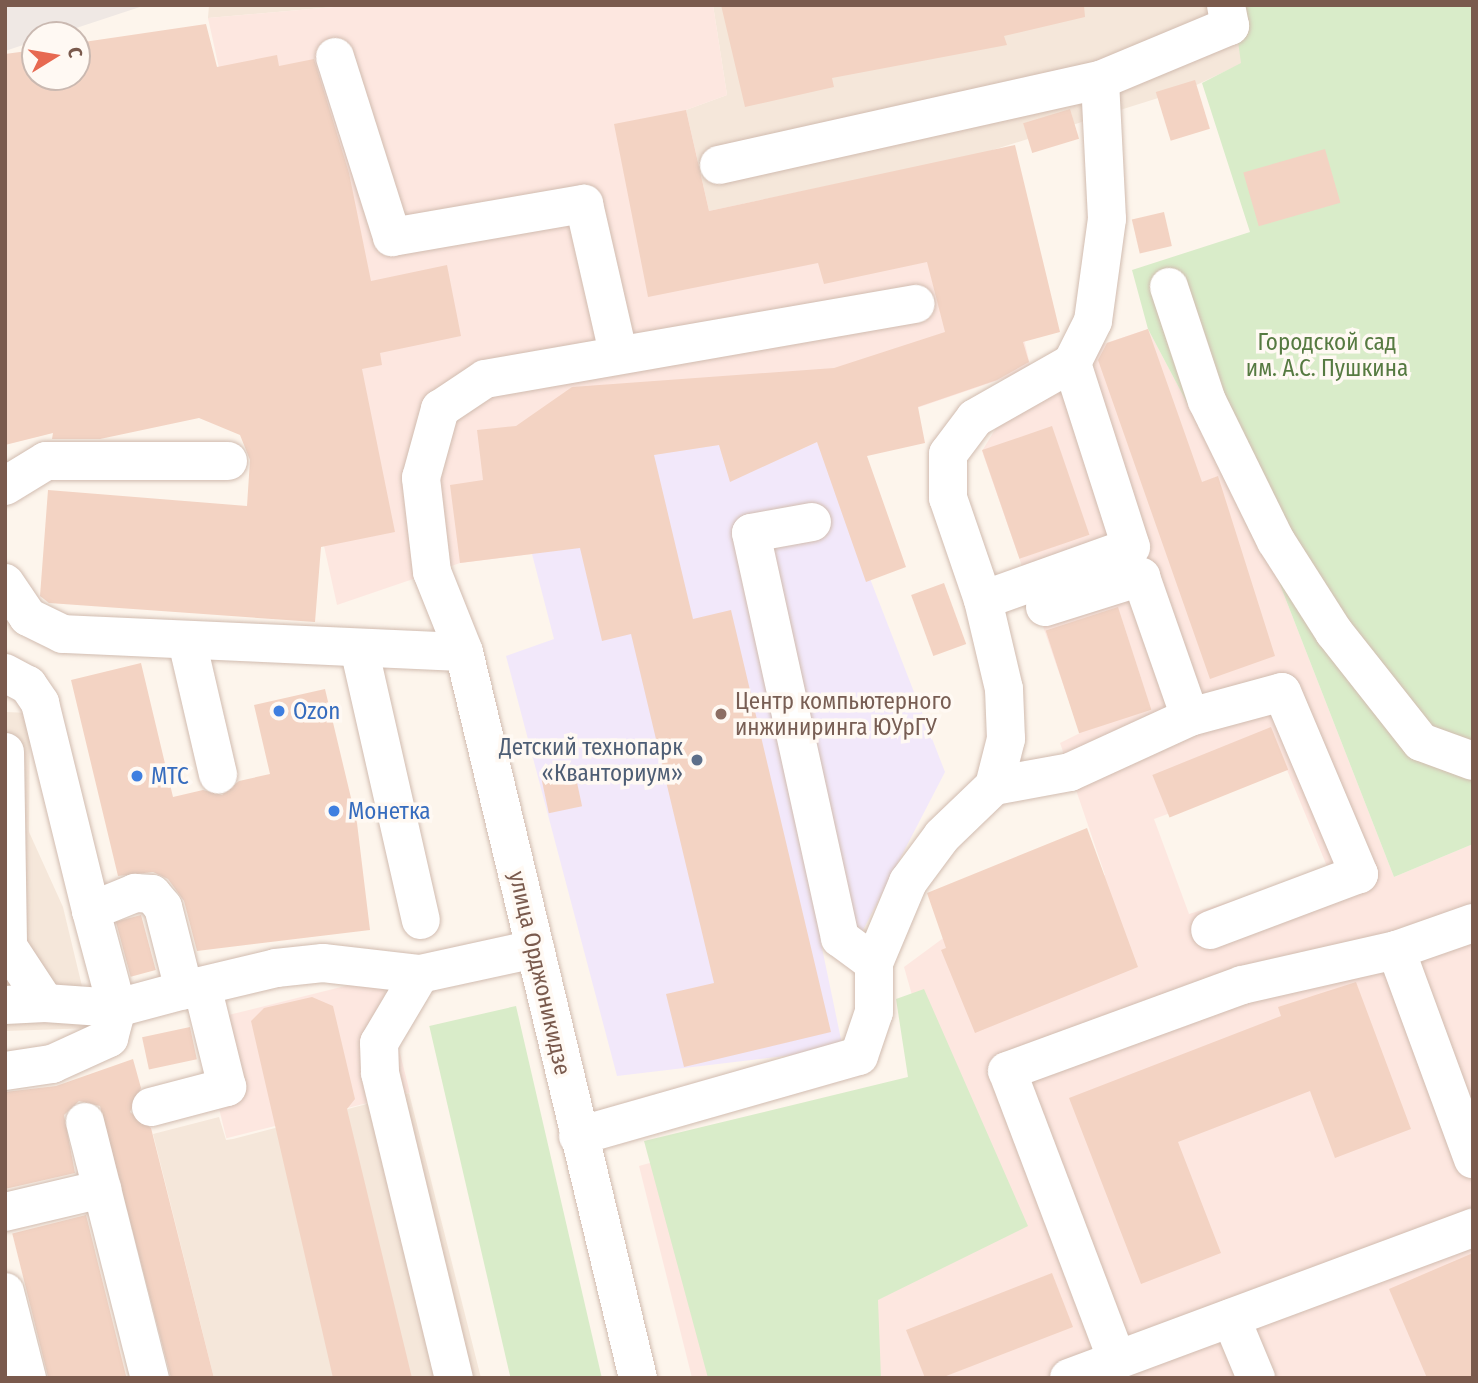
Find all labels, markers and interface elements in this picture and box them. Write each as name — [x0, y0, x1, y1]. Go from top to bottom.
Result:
north arrow — [21, 21, 91, 91]
text: С — [63, 45, 87, 59]
park label: Городской сад им. А.С. Пушкина — [1246, 328, 1408, 382]
place label: Центр компьютерного инжиниринга ЮУрГУ — [735, 687, 952, 741]
place label: Ozon — [293, 697, 340, 725]
marker: Ozon — [271, 703, 287, 719]
marker: Центр компьютерного инжиниринга ЮУрГУ — [713, 706, 729, 722]
place label: Детский технопарк «Кванториум» — [499, 733, 683, 787]
marker: Детский технопарк «Кванториум» — [689, 752, 705, 768]
place label: МТС — [151, 762, 189, 790]
marker: МТС — [129, 768, 145, 784]
place label: Монетка — [348, 797, 431, 825]
marker: Монетка — [326, 803, 342, 819]
street label: улица Орджоникидзе — [503, 868, 577, 1078]

